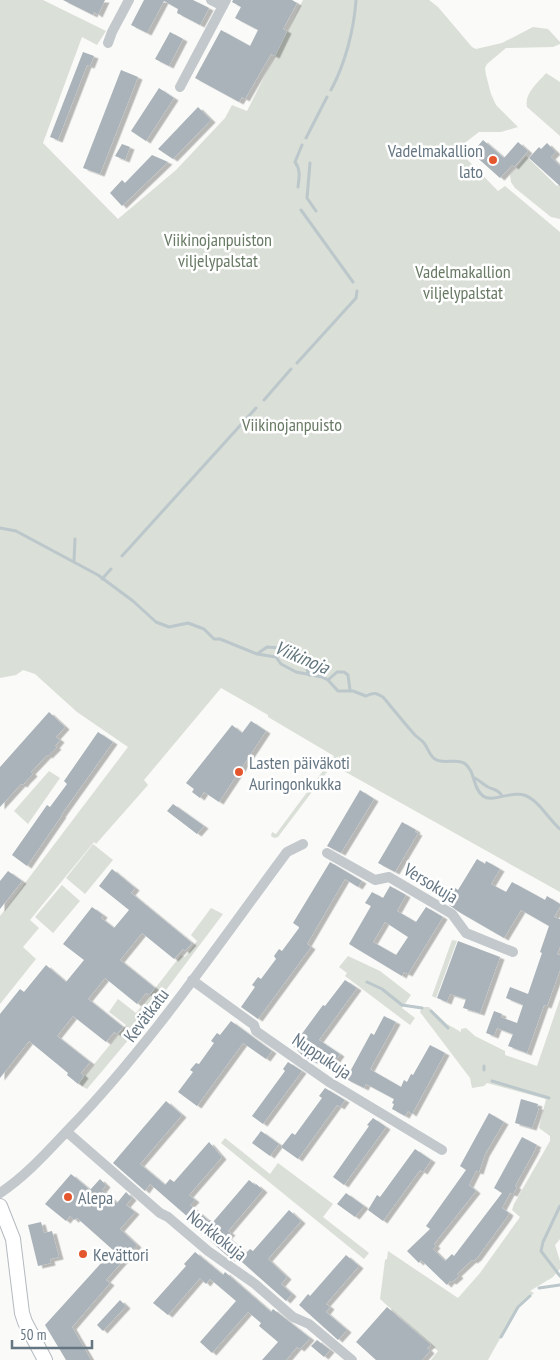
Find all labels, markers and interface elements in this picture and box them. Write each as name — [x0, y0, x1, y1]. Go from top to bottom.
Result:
place label: Vadelmakallion lato — [387, 139, 483, 183]
marker: Vadelmakallion lato — [487, 154, 499, 166]
park label: Viikinojanpuiston viljelypalstat — [163, 228, 272, 272]
park label: Vadelmakallion viljelypalstat — [414, 260, 511, 304]
park label: Viikinojanpuisto — [241, 413, 342, 436]
water label: Viikinoja — [271, 635, 334, 680]
place label: Lasten päiväkoti Auringonkukka — [249, 751, 350, 795]
marker: Lasten päiväkoti Auringonkukka — [233, 766, 245, 778]
street label: Versokuja — [399, 857, 462, 908]
street label: Kevätkatu — [118, 984, 174, 1046]
street label: Nuppukuja — [288, 1028, 356, 1084]
place label: Alepa — [78, 1186, 113, 1209]
marker: Alepa — [62, 1191, 74, 1203]
street label: Norkkokuja — [182, 1204, 252, 1266]
place label: Kevättori — [93, 1243, 149, 1266]
marker: Kevättori — [77, 1248, 89, 1260]
scale bar — [12, 1318, 92, 1350]
text: 50 m — [20, 1325, 46, 1344]

